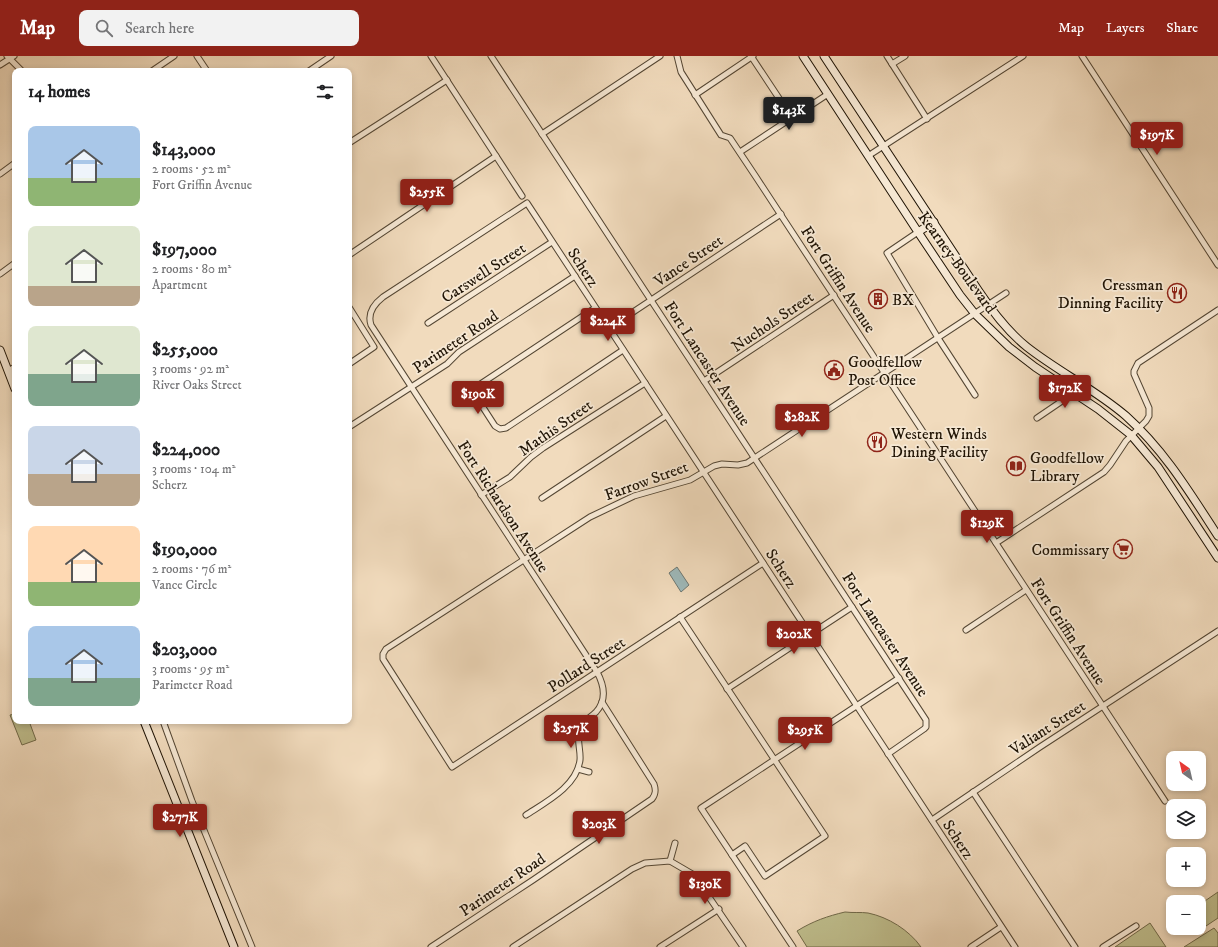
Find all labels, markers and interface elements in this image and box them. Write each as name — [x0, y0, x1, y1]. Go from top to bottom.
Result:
search box — [79, 10, 359, 46]
text: Map — [20, 17, 55, 40]
icon: search — [93, 17, 115, 39]
text: Search here — [125, 19, 194, 38]
text: Map — [1058, 19, 1084, 37]
text: Layers — [1106, 19, 1144, 37]
text: Share — [1166, 19, 1198, 37]
text: 14 homes — [28, 81, 90, 103]
icon: filters — [314, 81, 336, 103]
pin: $143K — [761, 97, 817, 131]
text: $143K — [772, 102, 806, 118]
pin: $197K — [1129, 122, 1185, 156]
text: $197K — [1140, 127, 1174, 143]
text: $143,000 — [152, 139, 216, 161]
icon: home — [60, 142, 108, 190]
text: 2 rooms · 52 m² — [152, 161, 231, 177]
text: Fort Griffin Avenue — [152, 177, 252, 193]
pin: $255K — [399, 179, 455, 213]
text: $255K — [409, 184, 445, 200]
street label: Kearney Boulevard — [913, 208, 1001, 317]
street label: Fort Griffin Avenue — [796, 222, 880, 337]
street label: Vance Street — [649, 230, 727, 292]
street label: Carswell Street — [438, 238, 529, 307]
text: $197,000 — [152, 239, 217, 261]
icon: home — [60, 242, 108, 290]
street label: Scherz — [563, 244, 603, 291]
text: 2 rooms · 80 m² — [152, 261, 231, 277]
place label: Cressman Dinning Facility — [1058, 275, 1164, 313]
text: Apartment — [152, 277, 207, 293]
restaurant icon: Cressman Dinning Facility — [1166, 282, 1188, 304]
street label: Nuchols Street — [728, 287, 817, 357]
building icon: BX — [867, 288, 889, 310]
place label: BX — [892, 290, 914, 310]
street label: Fort Lancaster Avenue — [659, 298, 755, 430]
street label: Parimeter Road — [409, 306, 502, 378]
pin: $224K — [580, 308, 636, 342]
text: $224K — [590, 313, 626, 329]
text: $255,000 — [152, 339, 218, 361]
icon: home — [60, 342, 108, 390]
place label: Goodfellow Post Office — [848, 352, 923, 390]
public building icon: Goodfellow Post Office — [823, 359, 845, 381]
text: 3 rooms · 92 m² — [152, 361, 229, 377]
pin: $172K — [1037, 375, 1093, 409]
text: River Oaks Street — [152, 377, 242, 393]
text: $172K — [1048, 380, 1082, 396]
pin: $190K — [450, 381, 506, 415]
text: $190K — [461, 386, 495, 402]
street label: Mathis Street — [515, 395, 596, 461]
pin: $282K — [774, 404, 830, 438]
text: $282K — [784, 409, 820, 425]
place label: Western Winds Dining Facility — [890, 424, 988, 462]
restaurant icon: Western Winds Dining Facility — [866, 431, 888, 453]
street label: Fort Richardson Avenue — [453, 437, 553, 577]
text: $224,000 — [152, 439, 220, 461]
icon: home — [60, 442, 108, 490]
place label: Goodfellow Library — [1030, 448, 1105, 486]
library icon: Goodfellow Library — [1005, 455, 1027, 477]
street label: Farrow Street — [602, 457, 691, 505]
text: 3 rooms · 104 m² — [152, 461, 235, 477]
text: Scherz — [152, 477, 187, 493]
pin: $129K — [959, 510, 1015, 544]
text: $129K — [970, 515, 1004, 531]
supermarket icon: Commissary — [1112, 538, 1134, 560]
text: $190,000 — [152, 539, 217, 561]
place label: Commissary — [1031, 540, 1109, 560]
icon: home — [60, 542, 108, 590]
street label: Scherz — [761, 545, 801, 592]
text: 2 rooms · 76 m² — [152, 561, 231, 577]
street label: Fort Lancaster Avenue — [837, 569, 933, 701]
street label: Fort Griffin Avenue — [1026, 574, 1110, 689]
text: Vance Circle — [152, 577, 217, 593]
pin: $202K — [766, 621, 822, 655]
text: $202K — [776, 626, 812, 642]
street label: Pollard Street — [544, 632, 629, 697]
text: $203,000 — [152, 639, 217, 661]
icon: home — [60, 642, 108, 690]
text: 3 rooms · 95 m² — [152, 661, 229, 677]
text: Parimeter Road — [152, 677, 232, 693]
street label: Valiant Street — [1005, 696, 1089, 760]
pin: $257K — [543, 715, 599, 749]
pin: $295K — [777, 717, 833, 751]
text: $257K — [553, 720, 589, 736]
text: $295K — [787, 722, 823, 738]
north arrow — [1166, 751, 1206, 791]
map controls — [1166, 751, 1206, 935]
button: layers — [1166, 799, 1206, 839]
pin: $277K — [152, 804, 208, 838]
text: $277K — [162, 809, 198, 825]
pin: $203K — [571, 811, 627, 845]
text: $203K — [582, 816, 616, 832]
street label: Scherz — [938, 816, 978, 863]
button: + — [1166, 847, 1206, 887]
street label: Parimeter Road — [456, 849, 549, 921]
pin: $130K — [677, 871, 733, 905]
text: $130K — [689, 876, 721, 892]
button: − — [1166, 895, 1206, 935]

